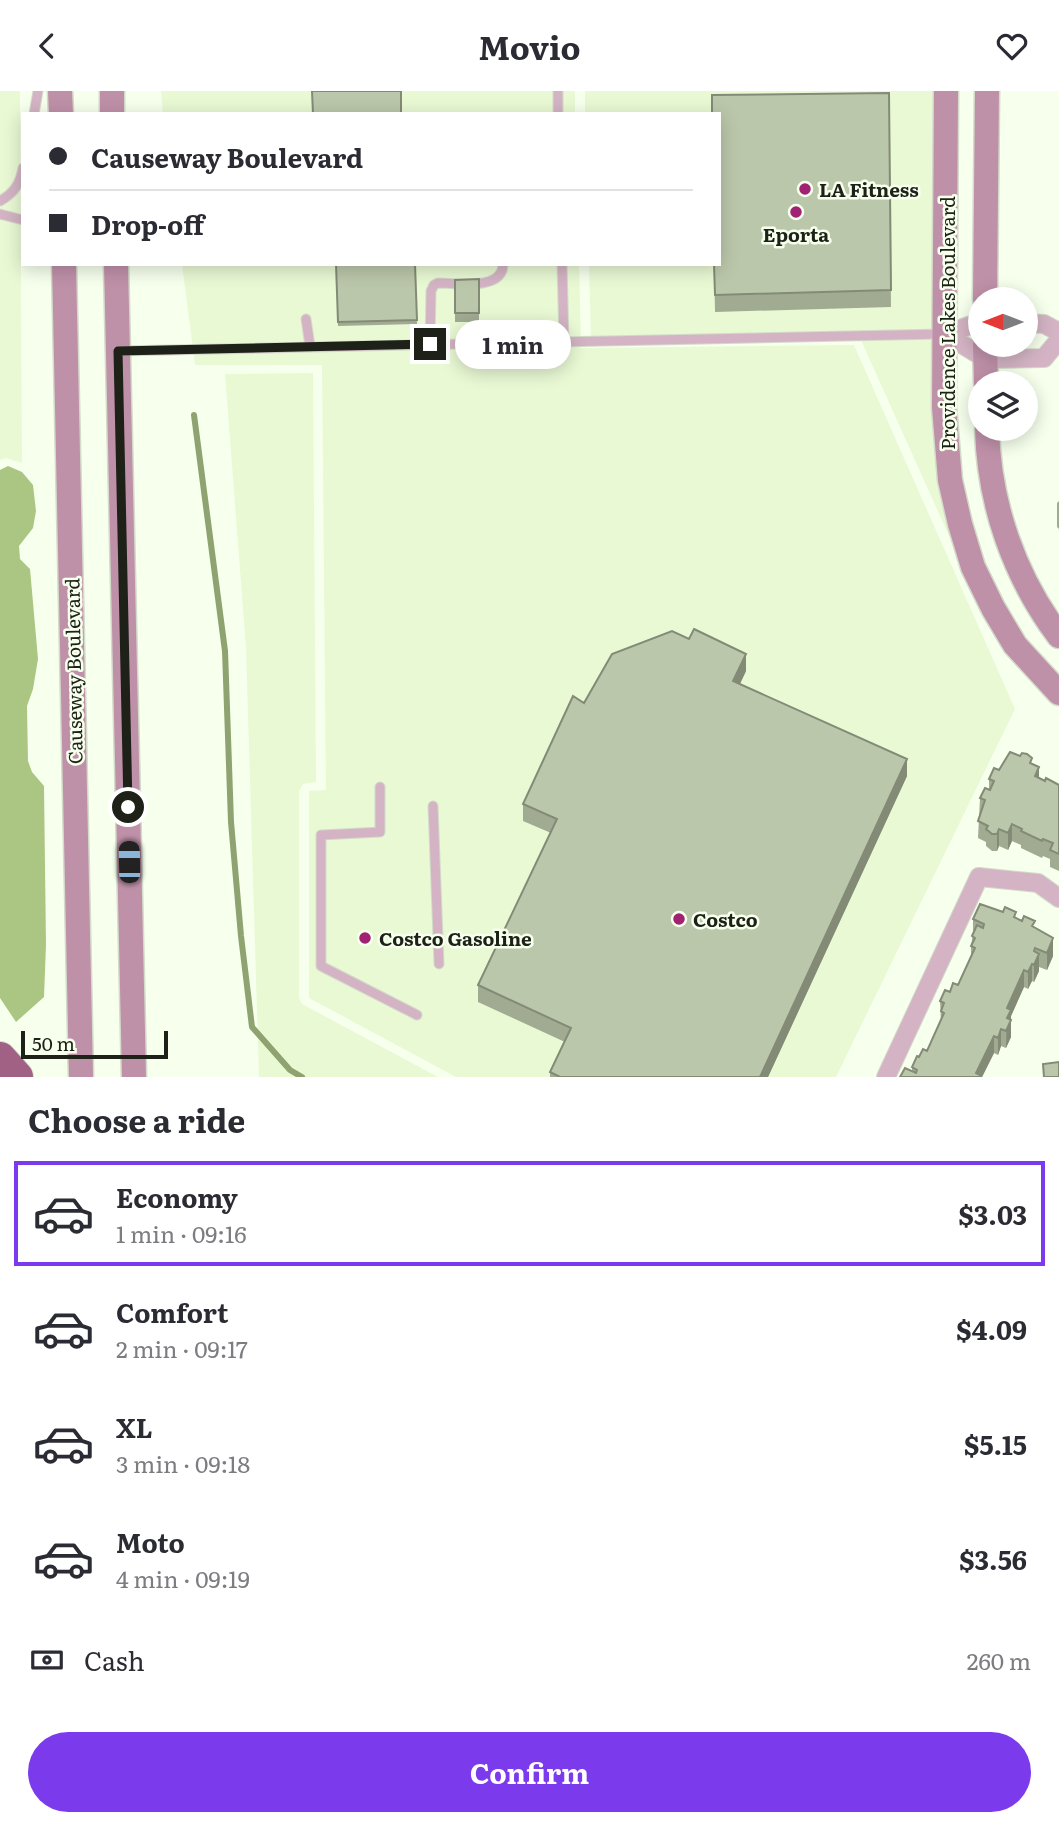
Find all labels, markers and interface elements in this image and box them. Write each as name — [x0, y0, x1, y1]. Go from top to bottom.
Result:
text: Movio — [478, 22, 581, 70]
icon: back — [28, 27, 66, 65]
icon: heart — [993, 27, 1031, 65]
text: Causeway Boulevard — [91, 137, 363, 176]
place label: LA Fitness — [819, 175, 919, 203]
marker: LA Fitness — [797, 181, 813, 197]
street label: Providence Lakes Boulevard — [933, 196, 961, 450]
text: Drop-off — [91, 204, 204, 243]
marker: Eporta — [788, 204, 804, 220]
place label: Eporta — [763, 220, 829, 248]
north arrow — [968, 287, 1038, 357]
map controls — [968, 287, 1038, 441]
callout: 1 min — [454, 320, 570, 369]
text: 1 min — [482, 327, 544, 361]
route end — [414, 328, 446, 360]
button: layers — [968, 371, 1038, 441]
street label: Causeway Boulevard — [57, 577, 89, 764]
route start — [112, 791, 144, 823]
car — [119, 841, 140, 883]
place label: Costco — [693, 905, 758, 933]
marker: Costco — [671, 911, 687, 927]
place label: Costco Gasoline — [379, 924, 532, 952]
marker: Costco Gasoline — [357, 930, 373, 946]
scale bar — [21, 1028, 168, 1060]
text: 50 m — [32, 1029, 75, 1057]
text: Choose a ride — [28, 1095, 245, 1143]
text: Economy — [116, 1177, 238, 1216]
icon: car — [32, 1182, 95, 1245]
text: $3.03 — [958, 1194, 1027, 1233]
text: 1 min · 09:16 — [116, 1216, 247, 1250]
text: Comfort — [116, 1292, 228, 1331]
icon: car — [32, 1297, 95, 1360]
text: $4.09 — [956, 1309, 1027, 1348]
text: 2 min · 09:17 — [116, 1331, 248, 1365]
text: XL — [116, 1407, 153, 1446]
icon: car — [32, 1412, 95, 1475]
text: $5.15 — [964, 1424, 1027, 1463]
text: 3 min · 09:18 — [116, 1446, 250, 1480]
text: Moto — [116, 1522, 185, 1561]
icon: car — [32, 1527, 95, 1590]
text: $3.56 — [959, 1539, 1027, 1578]
text: 4 min · 09:19 — [116, 1561, 250, 1595]
text: Cash — [84, 1640, 145, 1679]
icon: cash — [28, 1641, 66, 1679]
text: 260 m — [967, 1643, 1031, 1677]
button: Confirm — [28, 1732, 1031, 1812]

